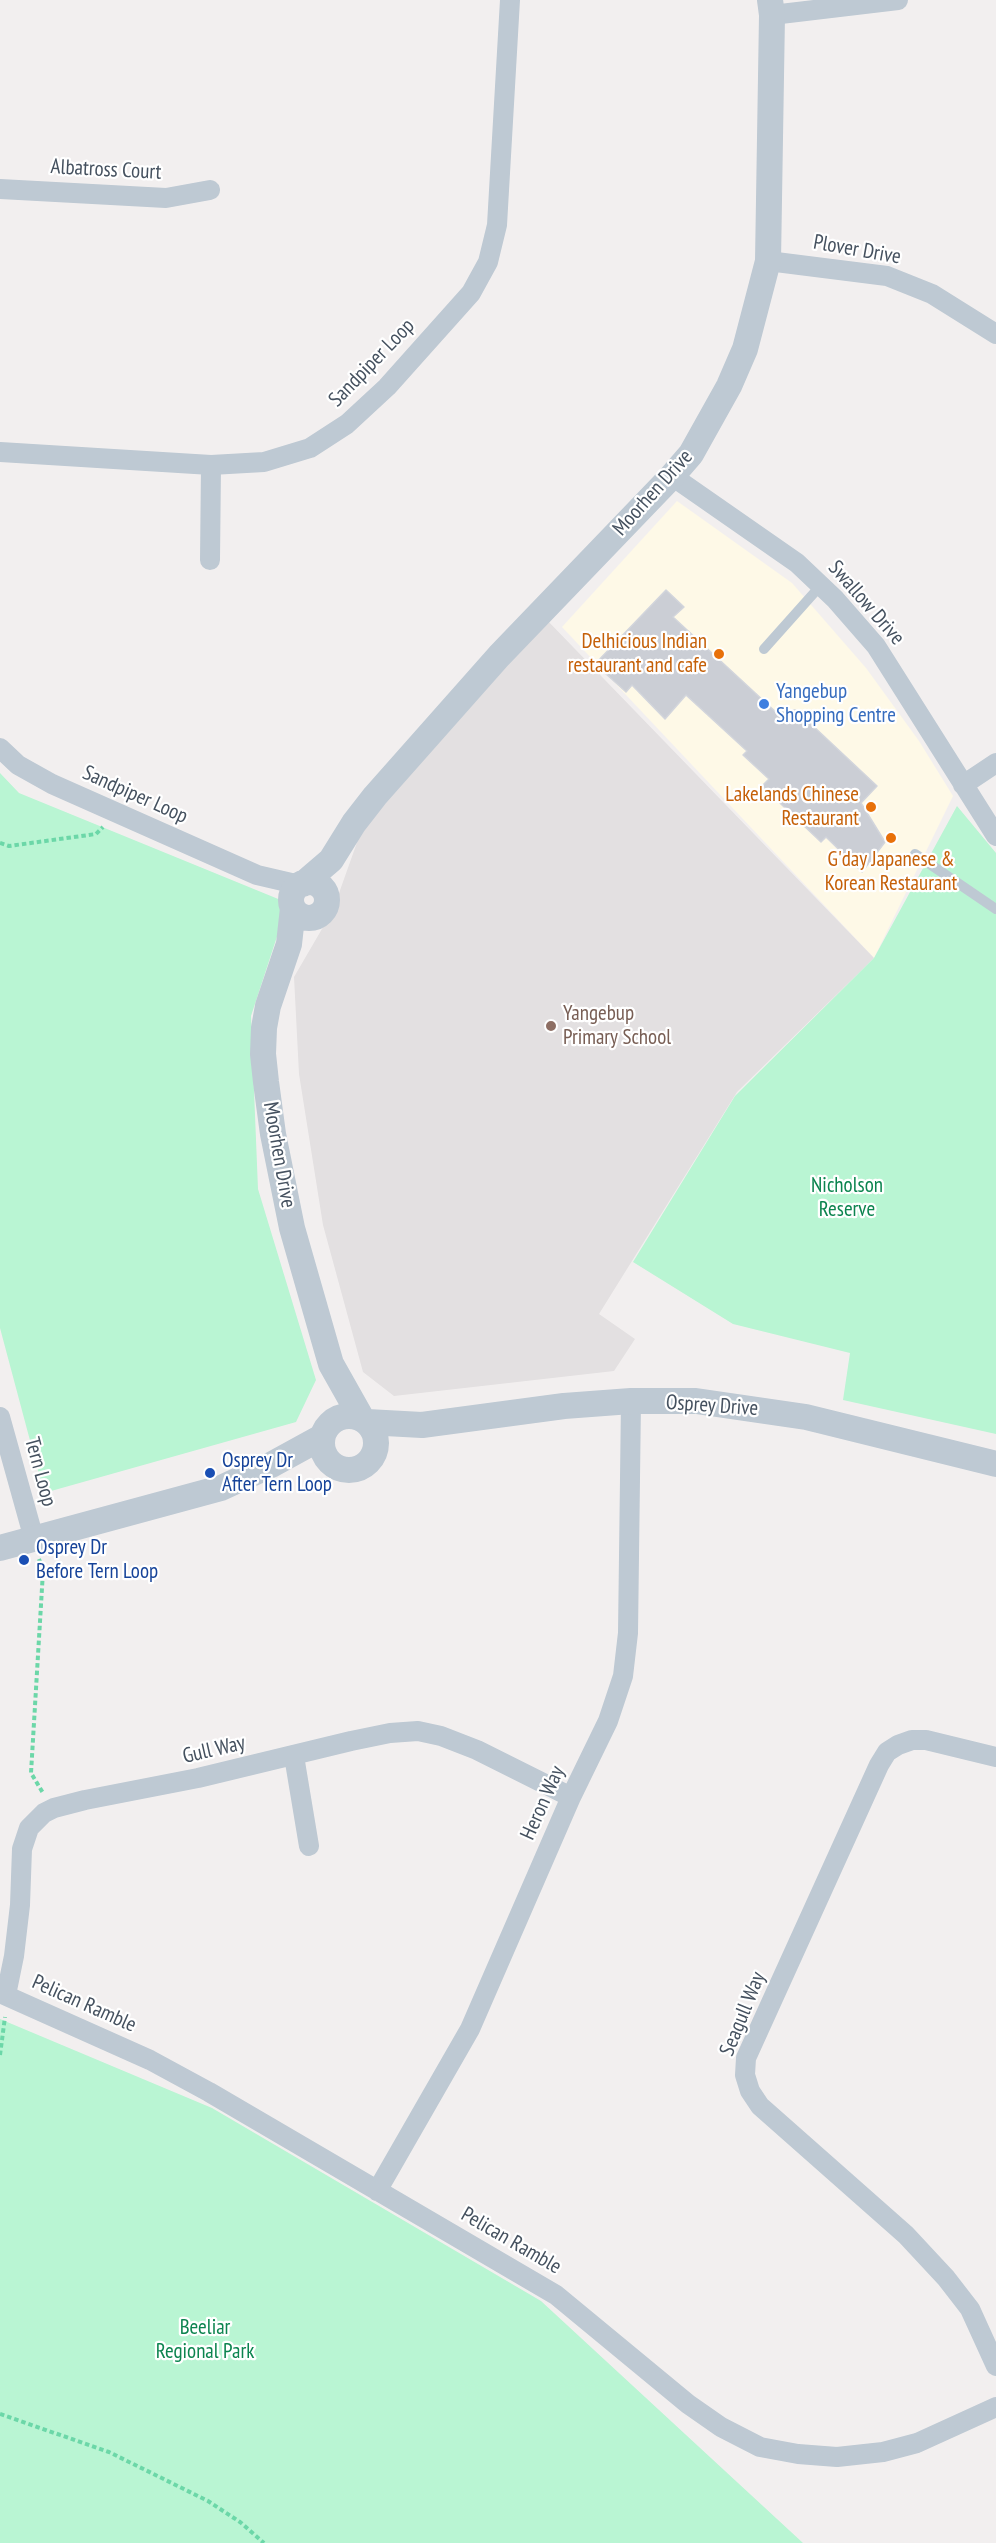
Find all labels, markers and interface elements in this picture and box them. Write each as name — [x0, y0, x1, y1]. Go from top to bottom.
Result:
street label: Albatross Court — [50, 155, 162, 185]
street label: Plover Drive — [811, 230, 903, 270]
street label: Sandpiper Loop — [324, 314, 420, 412]
street label: Moorhen Drive — [608, 445, 698, 541]
street label: Swallow Drive — [823, 556, 909, 650]
place label: Delhicious Indian restaurant and cafe — [568, 629, 707, 679]
marker: Delhicious Indian restaurant and cafe — [712, 647, 726, 661]
place label: Yangebup Shopping Centre — [776, 679, 896, 729]
marker: Yangebup Shopping Centre — [757, 697, 771, 711]
street label: Sandpiper Loop — [78, 761, 192, 829]
place label: Lakelands Chinese Restaurant — [725, 782, 859, 832]
marker: Lakelands Chinese Restaurant — [864, 800, 878, 814]
marker: G'day Japanese & Korean Restaurant — [884, 831, 898, 845]
place label: G'day Japanese & Korean Restaurant — [825, 847, 957, 897]
place label: Yangebup Primary School — [563, 1001, 671, 1051]
marker: Yangebup Primary School — [544, 1019, 558, 1033]
street label: Moorhen Drive — [257, 1100, 301, 1210]
park label: Nicholson Reserve — [811, 1173, 883, 1223]
street label: Osprey Drive — [665, 1390, 759, 1422]
street label: Tern Loop — [19, 1435, 61, 1509]
place label: Osprey Dr After Tern Loop — [222, 1448, 332, 1498]
marker: Osprey Dr After Tern Loop — [203, 1466, 217, 1480]
place label: Osprey Dr Before Tern Loop — [36, 1535, 158, 1585]
marker: Osprey Dr Before Tern Loop — [17, 1553, 31, 1567]
street label: Gull Way — [180, 1731, 248, 1769]
street label: Heron Way — [516, 1762, 570, 1844]
street label: Seagull Way — [715, 1968, 771, 2060]
street label: Pelican Ramble — [28, 1970, 140, 2038]
street label: Pelican Ramble — [456, 2202, 566, 2280]
park label: Beeliar Regional Park — [156, 2315, 254, 2365]

